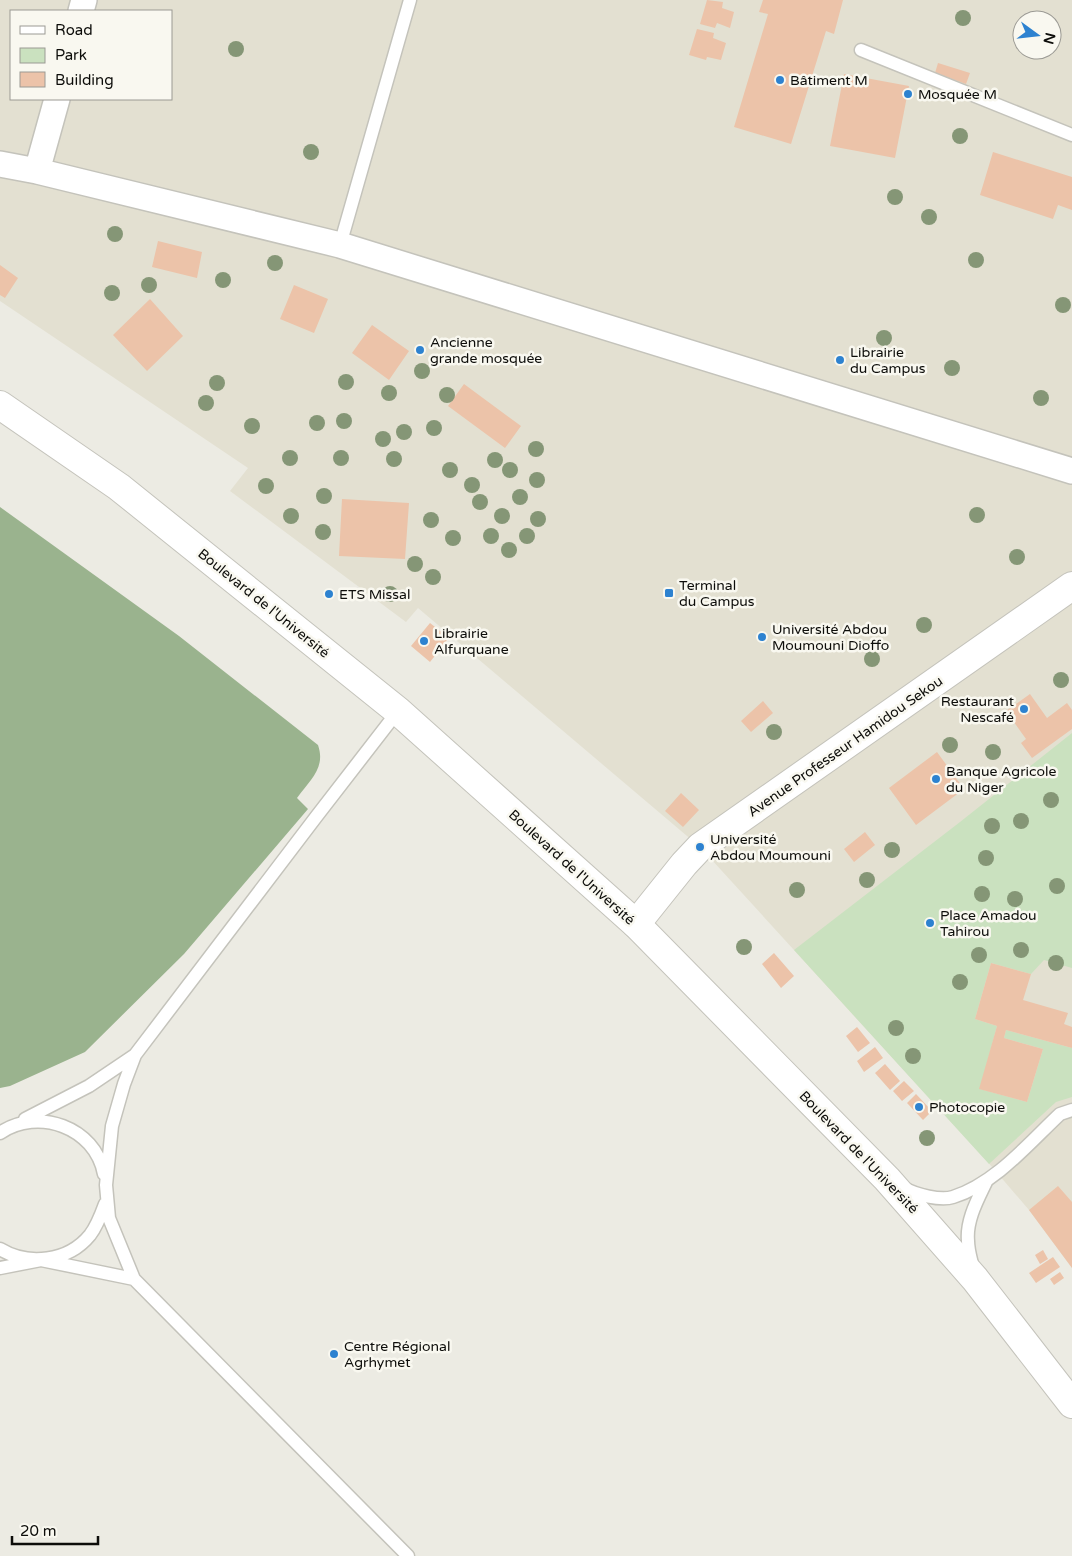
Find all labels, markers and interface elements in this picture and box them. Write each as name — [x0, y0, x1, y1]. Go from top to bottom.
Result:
legend — [10, 10, 172, 100]
north arrow — [1012, 10, 1062, 60]
text: Road — [55, 21, 93, 39]
text: N — [1039, 31, 1059, 46]
text: Park — [55, 46, 87, 64]
text: Building — [55, 71, 114, 89]
place label: Bâtiment M — [790, 72, 868, 89]
marker: Bâtiment M — [774, 74, 786, 86]
place label: Mosquée M — [918, 86, 997, 103]
marker: Mosquée M — [902, 88, 914, 100]
place label: Ancienne grande mosquée — [430, 334, 542, 367]
marker: Ancienne grande mosquée — [414, 344, 426, 356]
place label: Librairie du Campus — [850, 344, 926, 377]
marker: Librairie du Campus — [834, 354, 846, 366]
street label: Boulevard de l'Université — [195, 545, 333, 662]
place label: Terminal du Campus — [679, 577, 755, 610]
place label: ETS Missal — [339, 586, 410, 603]
marker: Terminal du Campus — [663, 587, 675, 599]
marker: ETS Missal — [323, 588, 335, 600]
place label: Université Abdou Moumouni Dioffo — [772, 621, 889, 654]
place label: Librairie Alfurquane — [434, 625, 509, 658]
marker: Université Abdou Moumouni Dioffo — [756, 631, 768, 643]
marker: Librairie Alfurquane — [418, 635, 430, 647]
street label: Avenue Professeur Hamidou Sekou — [745, 672, 946, 820]
place label: Restaurant Nescafé — [941, 693, 1015, 726]
marker: Restaurant Nescafé — [1018, 703, 1030, 715]
place label: Banque Agricole du Niger — [946, 763, 1056, 796]
marker: Banque Agricole du Niger — [930, 773, 942, 785]
street label: Boulevard de l'Université — [505, 806, 638, 929]
place label: Université Abdou Moumouni — [710, 831, 831, 864]
marker: Université Abdou Moumouni — [694, 841, 706, 853]
place label: Place Amadou Tahirou — [940, 907, 1037, 940]
marker: Place Amadou Tahirou — [924, 917, 936, 929]
street label: Boulevard de l'Université — [795, 1087, 922, 1217]
place label: Photocopie — [929, 1099, 1005, 1116]
marker: Photocopie — [913, 1101, 925, 1113]
place label: Centre Régional Agrhymet — [344, 1338, 450, 1371]
marker: Centre Régional Agrhymet — [328, 1348, 340, 1360]
scale bar — [12, 1514, 99, 1546]
text: 20 m — [20, 1522, 57, 1540]

